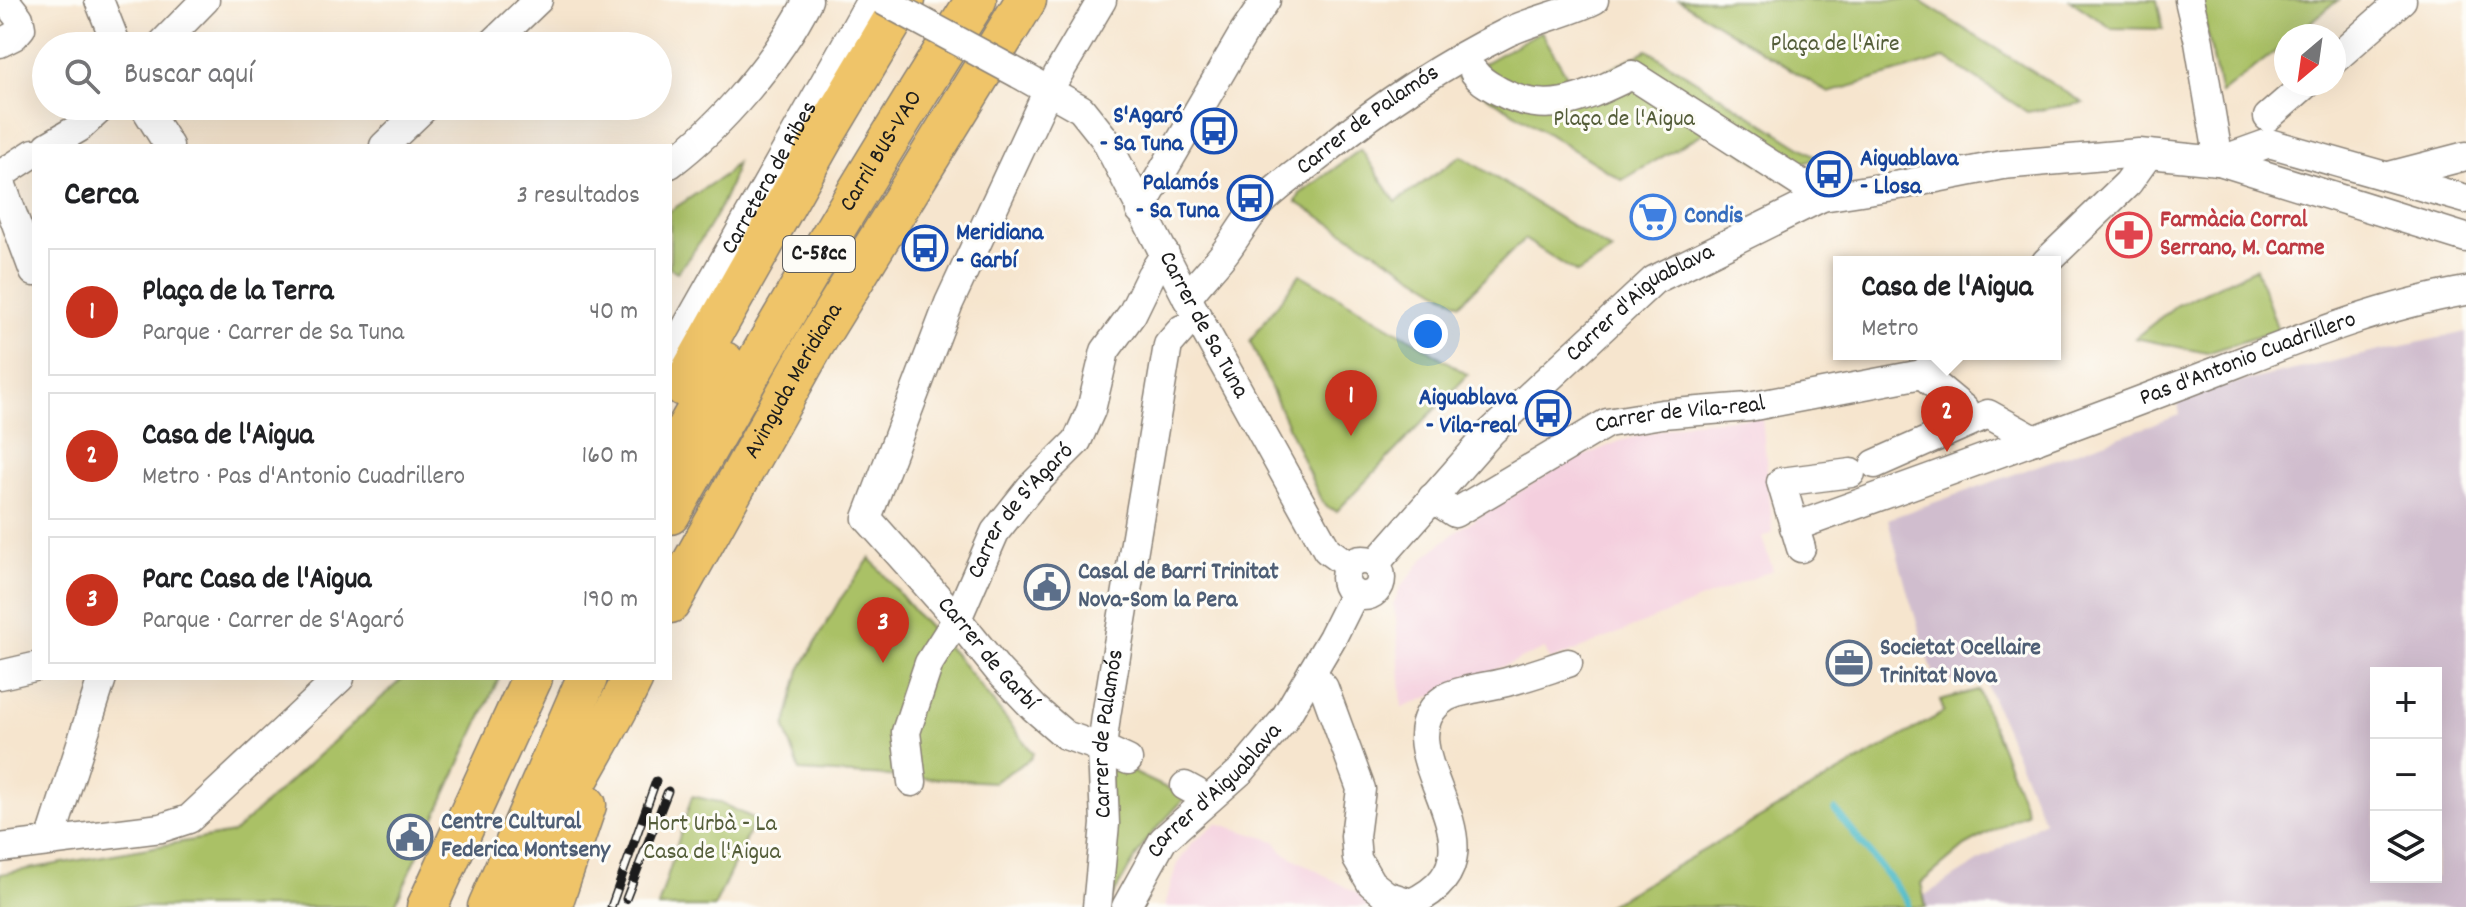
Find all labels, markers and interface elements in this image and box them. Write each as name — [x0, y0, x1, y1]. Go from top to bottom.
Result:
north arrow — [2274, 24, 2346, 96]
park label: Plaça de l'Aire — [1771, 28, 1899, 62]
search box — [32, 32, 672, 120]
icon: search — [60, 54, 104, 98]
text: Buscar aquí — [124, 55, 254, 98]
street label: Carrer de Palamós — [1290, 57, 1446, 184]
street label: Carril BUS-VAO — [832, 84, 932, 219]
street label: Carretera de Ribes — [713, 96, 827, 261]
place label: S'Agaró - Sa Tuna — [1100, 100, 1184, 162]
park label: Plaça de l'Aigua — [1553, 103, 1696, 137]
bus stop icon: S'Agaró - Sa Tuna — [1190, 107, 1238, 155]
place label: Aiguablava - Llosa — [1860, 143, 1959, 205]
bus stop icon: Aiguablava - Llosa — [1805, 150, 1853, 198]
place label: Palamós - Sa Tuna — [1136, 167, 1220, 229]
text: Cerca — [64, 172, 138, 221]
bus stop icon: Palamós - Sa Tuna — [1226, 174, 1274, 222]
text: 3 resultados — [517, 178, 640, 215]
supermarket icon: Condis — [1629, 193, 1677, 241]
place label: Condis — [1684, 200, 1743, 234]
place label: Farmàcia Corral Serrano, M. Carme — [2160, 204, 2325, 266]
pharmacy icon: Farmàcia Corral Serrano, M. Carme — [2105, 211, 2153, 259]
place label: Meridiana - Garbí — [956, 217, 1044, 279]
bus stop icon: Meridiana - Garbí — [901, 224, 949, 272]
street label: Carrer d'Aiguablava — [1559, 235, 1721, 371]
road number: C-58cc — [783, 236, 855, 272]
street label: Carrer de Sa Tuna — [1149, 246, 1257, 406]
popup — [1833, 256, 2061, 360]
text: Casa de l'Aigua — [1861, 268, 2033, 311]
text: Plaça de la Terra — [142, 272, 334, 315]
text: 1 — [89, 294, 95, 331]
text: 40 m — [589, 294, 638, 331]
street label: Avinguda Meridiana — [736, 296, 853, 466]
street label: Pas d'Antonio Cuadrillero — [2135, 303, 2361, 416]
text: Metro — [1861, 311, 1919, 348]
your location — [1408, 314, 1448, 354]
text: Parque · Carrer de Sa Tuna — [142, 315, 404, 352]
pin: 1 — [1325, 370, 1377, 436]
place label: Aiguablava - Vila-real — [1419, 382, 1518, 444]
pin: 2 — [1921, 386, 1973, 452]
street label: Carrer de Vila-real — [1588, 387, 1768, 444]
bus stop icon: Aiguablava - Vila-real — [1524, 389, 1572, 437]
text: Casa de l'Aigua — [142, 416, 314, 459]
street label: Carrer de S'Agaró — [960, 436, 1082, 584]
text: 2 — [86, 438, 98, 475]
text: 160 m — [582, 438, 638, 475]
text: Metro · Pas d'Antonio Cuadrillero — [142, 459, 465, 496]
place label: Casal de Barri Trinitat Nova-Som la Pera — [1078, 556, 1279, 618]
text: Parc Casa de l'Aigua — [142, 560, 371, 603]
public building icon: Casal de Barri Trinitat Nova-Som la Pera — [1023, 563, 1071, 611]
text: 3 — [86, 582, 98, 619]
text: 190 m — [582, 582, 638, 619]
street label: Carrer de Garbí — [928, 590, 1046, 720]
pin: 3 — [857, 597, 909, 663]
text: Parque · Carrer de S'Agaró — [142, 603, 404, 640]
place label: Societat Ocellaire Trinitat Nova — [1880, 632, 2041, 694]
office icon: Societat Ocellaire Trinitat Nova — [1825, 639, 1873, 687]
street label: Carrer de Palamós — [1085, 647, 1134, 819]
map controls — [2370, 667, 2442, 883]
button: + — [2370, 667, 2442, 739]
street label: Carrer d'Aiguablava — [1139, 716, 1291, 865]
button: − — [2370, 739, 2442, 811]
place label: Centre Cultural Federica Montseny — [441, 806, 611, 868]
park label: Hort Urbà - La Casa de l'Aigua — [643, 808, 781, 870]
button: layers — [2370, 811, 2442, 883]
public building icon: Centre Cultural Federica Montseny — [386, 813, 434, 861]

